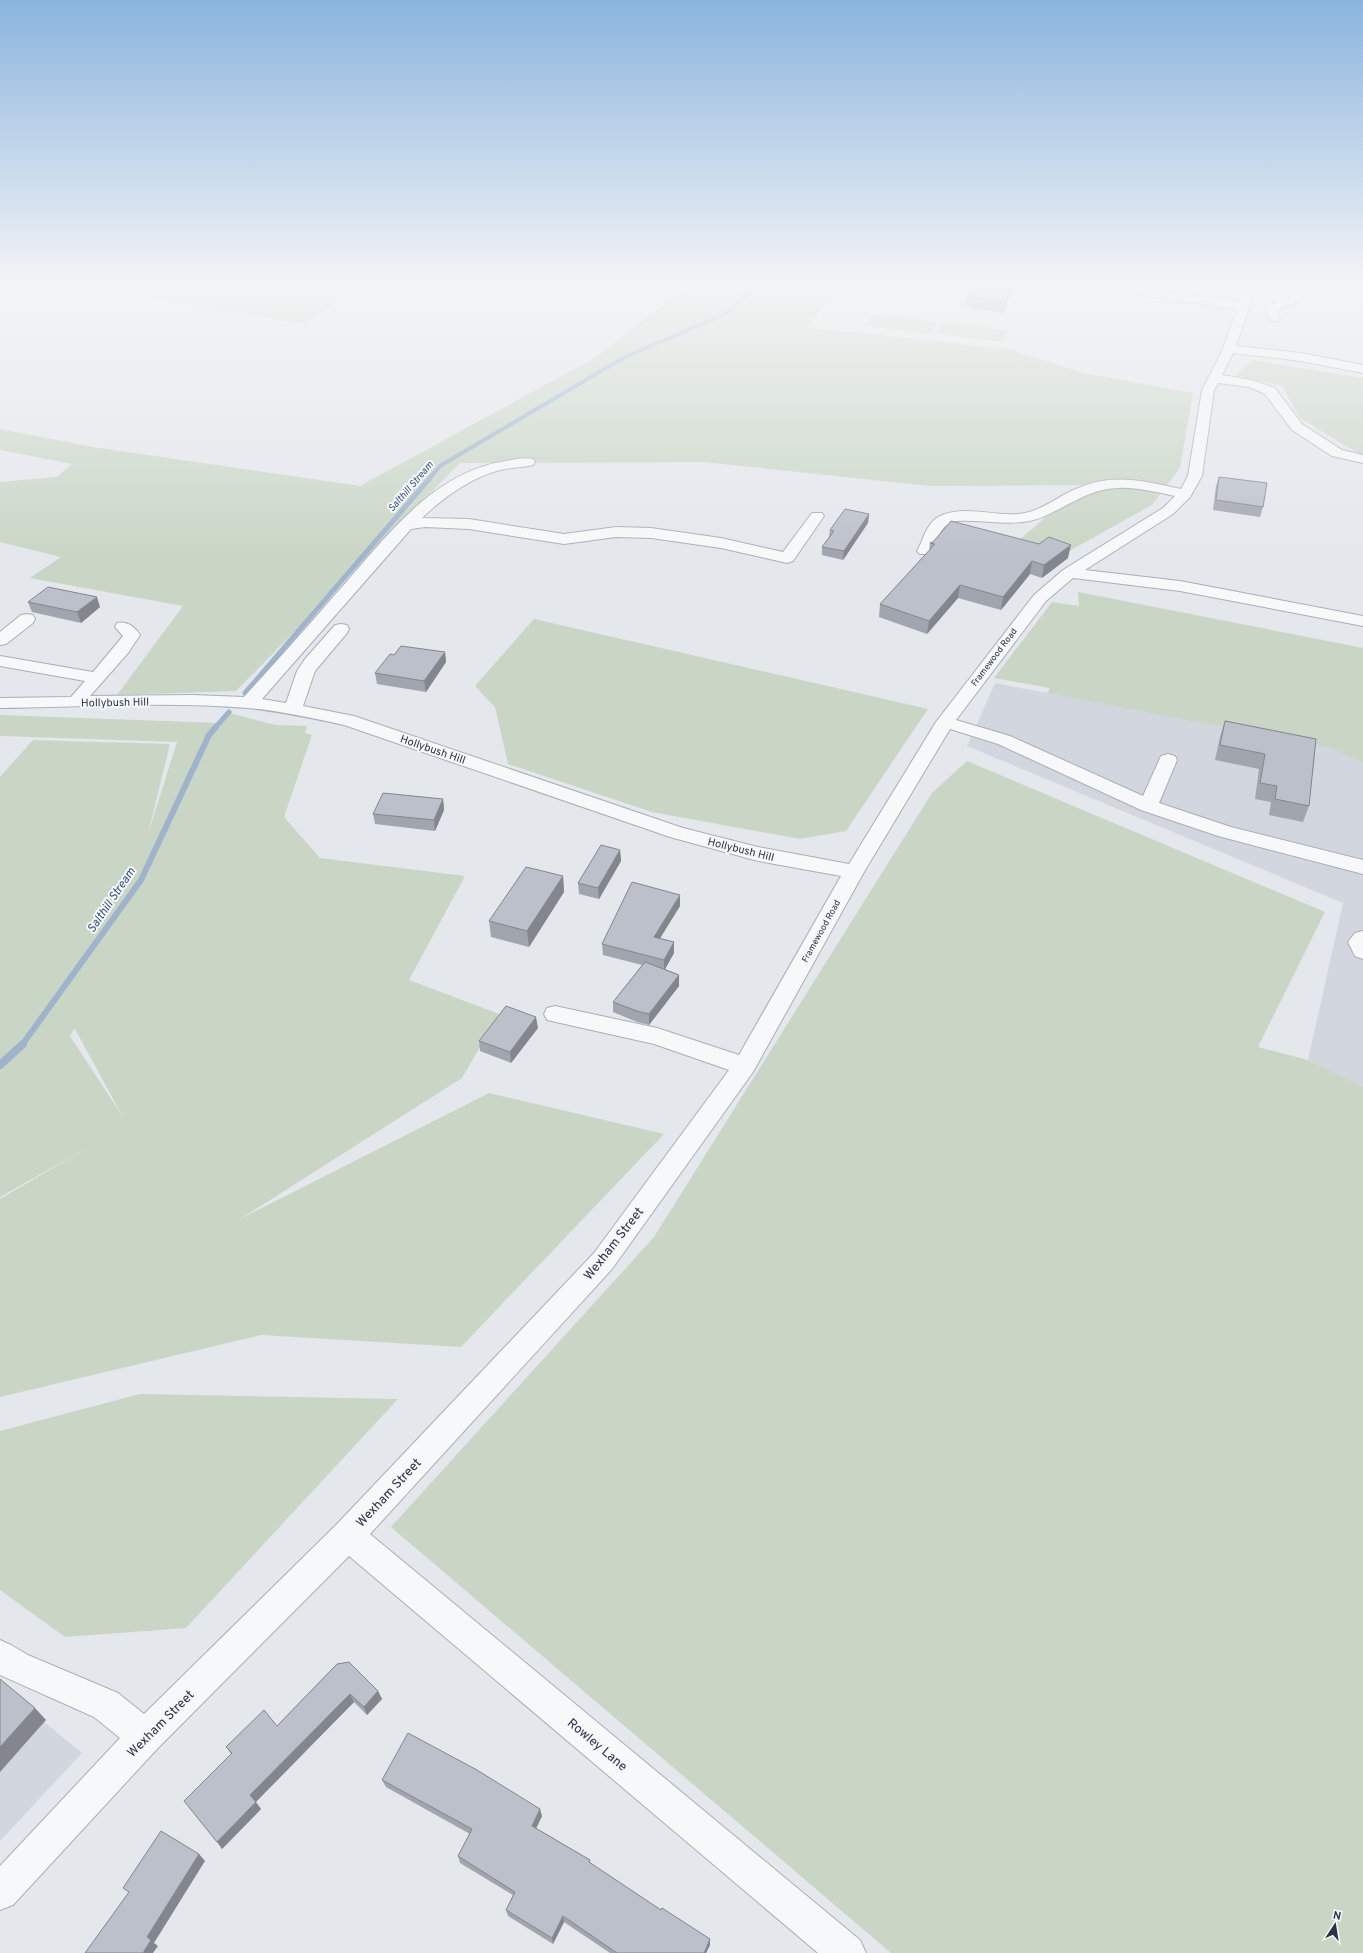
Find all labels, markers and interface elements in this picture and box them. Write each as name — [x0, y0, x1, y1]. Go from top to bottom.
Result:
water label: Salthill Stream — [386, 458, 437, 515]
street label: Framewood Road — [969, 626, 1020, 688]
street label: Hollybush Hill — [81, 695, 149, 711]
street label: Hollybush Hill — [398, 732, 467, 768]
street label: Hollybush Hill — [706, 835, 775, 865]
water label: Salthill Stream — [84, 865, 140, 936]
street label: Framewood Road — [800, 898, 843, 964]
street label: Wexham Street — [581, 1204, 648, 1284]
street label: Wexham Street — [354, 1456, 425, 1531]
street label: Wexham Street — [125, 1688, 198, 1761]
street label: Rowley Lane — [563, 1716, 630, 1775]
north arrow — [1315, 1905, 1355, 1945]
text: N — [1332, 1909, 1342, 1924]

